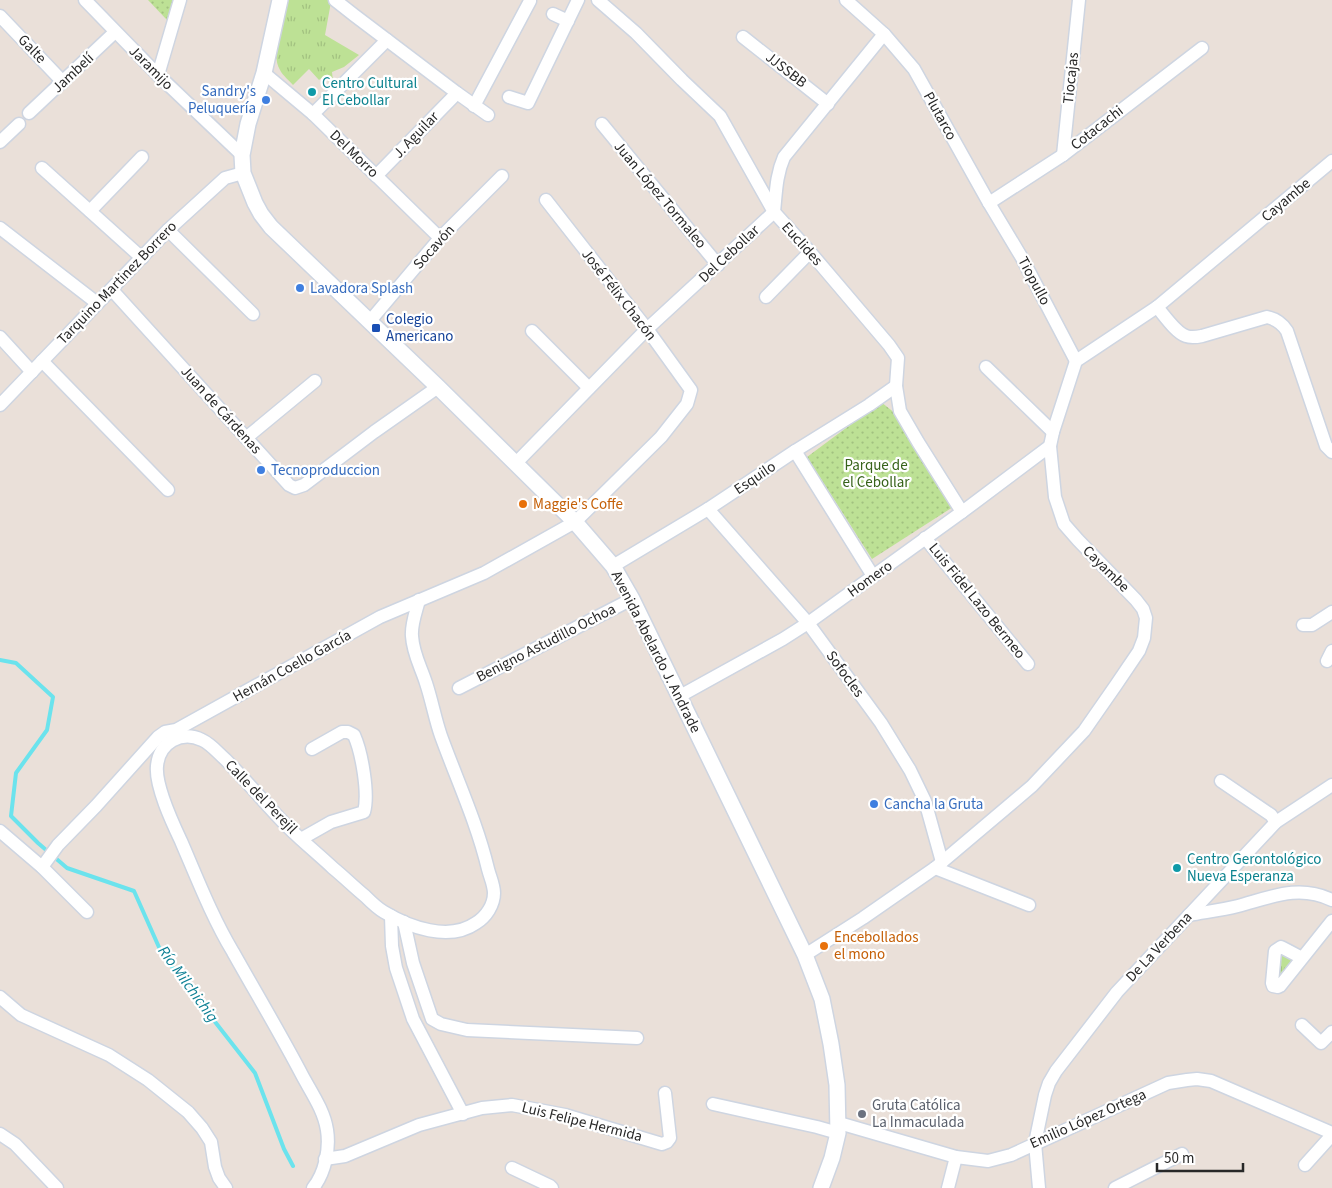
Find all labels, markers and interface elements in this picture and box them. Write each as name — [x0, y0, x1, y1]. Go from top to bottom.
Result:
street label: Galte — [13, 30, 51, 68]
street label: Jaramijo — [124, 41, 178, 95]
street label: Jambelí — [47, 47, 100, 98]
street label: JJSSBB — [761, 47, 811, 93]
street label: Tiocajas — [1058, 51, 1084, 105]
place label: Centro Cultural El Cebollar — [322, 73, 418, 111]
place label: Sandry's Peluquería — [188, 81, 256, 119]
marker: Centro Cultural El Cebollar — [306, 86, 318, 98]
street label: Plutarco — [918, 88, 962, 144]
marker: Sandry's Peluquería — [260, 94, 272, 106]
street label: Cotacachi — [1066, 101, 1128, 155]
street label: J. Aguilar — [388, 106, 444, 163]
street label: Del Morro — [325, 125, 383, 183]
street label: Juan López Tormaleo — [609, 137, 711, 253]
street label: Cayambe — [1257, 173, 1315, 227]
street label: Tarquino Martinez Borrero — [52, 217, 182, 349]
street label: Euclides — [777, 217, 827, 271]
street label: Socavón — [408, 220, 460, 274]
street label: Del Cebollar — [694, 220, 765, 288]
street label: José Félix Chacón — [577, 245, 661, 345]
street label: Tiopullo — [1012, 253, 1056, 309]
place label: Lavadora Splash — [310, 278, 413, 299]
marker: Lavadora Splash — [294, 282, 306, 294]
place label: Colegio Americano — [386, 309, 454, 347]
marker: Colegio Americano — [370, 322, 382, 334]
street label: Juan de Cárdenas — [176, 361, 266, 459]
park label: Parque de el Cebollar — [842, 455, 910, 493]
street label: Esquilo — [730, 456, 780, 500]
place label: Tecnoproduccion — [271, 460, 380, 481]
marker: Tecnoproduccion — [255, 464, 267, 476]
place label: Maggie's Coffe — [533, 494, 623, 515]
marker: Maggie's Coffe — [517, 498, 529, 510]
street label: Luis Fidel Lazo Bermeo — [924, 539, 1030, 663]
street label: Cayambe — [1078, 541, 1134, 597]
street label: Homero — [843, 556, 897, 602]
street label: Avenida Abelardo J. Andrade — [606, 567, 706, 737]
street label: Benigno Astudillo Ochoa — [473, 599, 619, 687]
street label: Hernán Coello García — [229, 625, 355, 707]
street label: Sofocles — [821, 646, 869, 702]
street label: Calle del Perejil — [220, 755, 302, 839]
place label: Cancha la Gruta — [884, 794, 983, 815]
marker: Cancha la Gruta — [868, 798, 880, 810]
place label: Centro Gerontológico Nueva Esperanza — [1187, 849, 1321, 887]
marker: Centro Gerontológico Nueva Esperanza — [1171, 862, 1183, 874]
street label: De La Verbena — [1121, 907, 1197, 987]
place label: Encebollados el mono — [834, 927, 918, 965]
marker: Encebollados el mono — [818, 940, 830, 952]
water label: Río Milchichig — [153, 941, 223, 1027]
street label: Emilio López Ortega — [1027, 1084, 1149, 1154]
place label: Gruta Católica La Inmaculada — [872, 1095, 964, 1133]
street label: Luis Felipe Hermida — [519, 1097, 645, 1147]
marker: Gruta Católica La Inmaculada — [856, 1108, 868, 1120]
scale bar — [1157, 1140, 1243, 1172]
text: 50 m — [1164, 1148, 1194, 1169]

